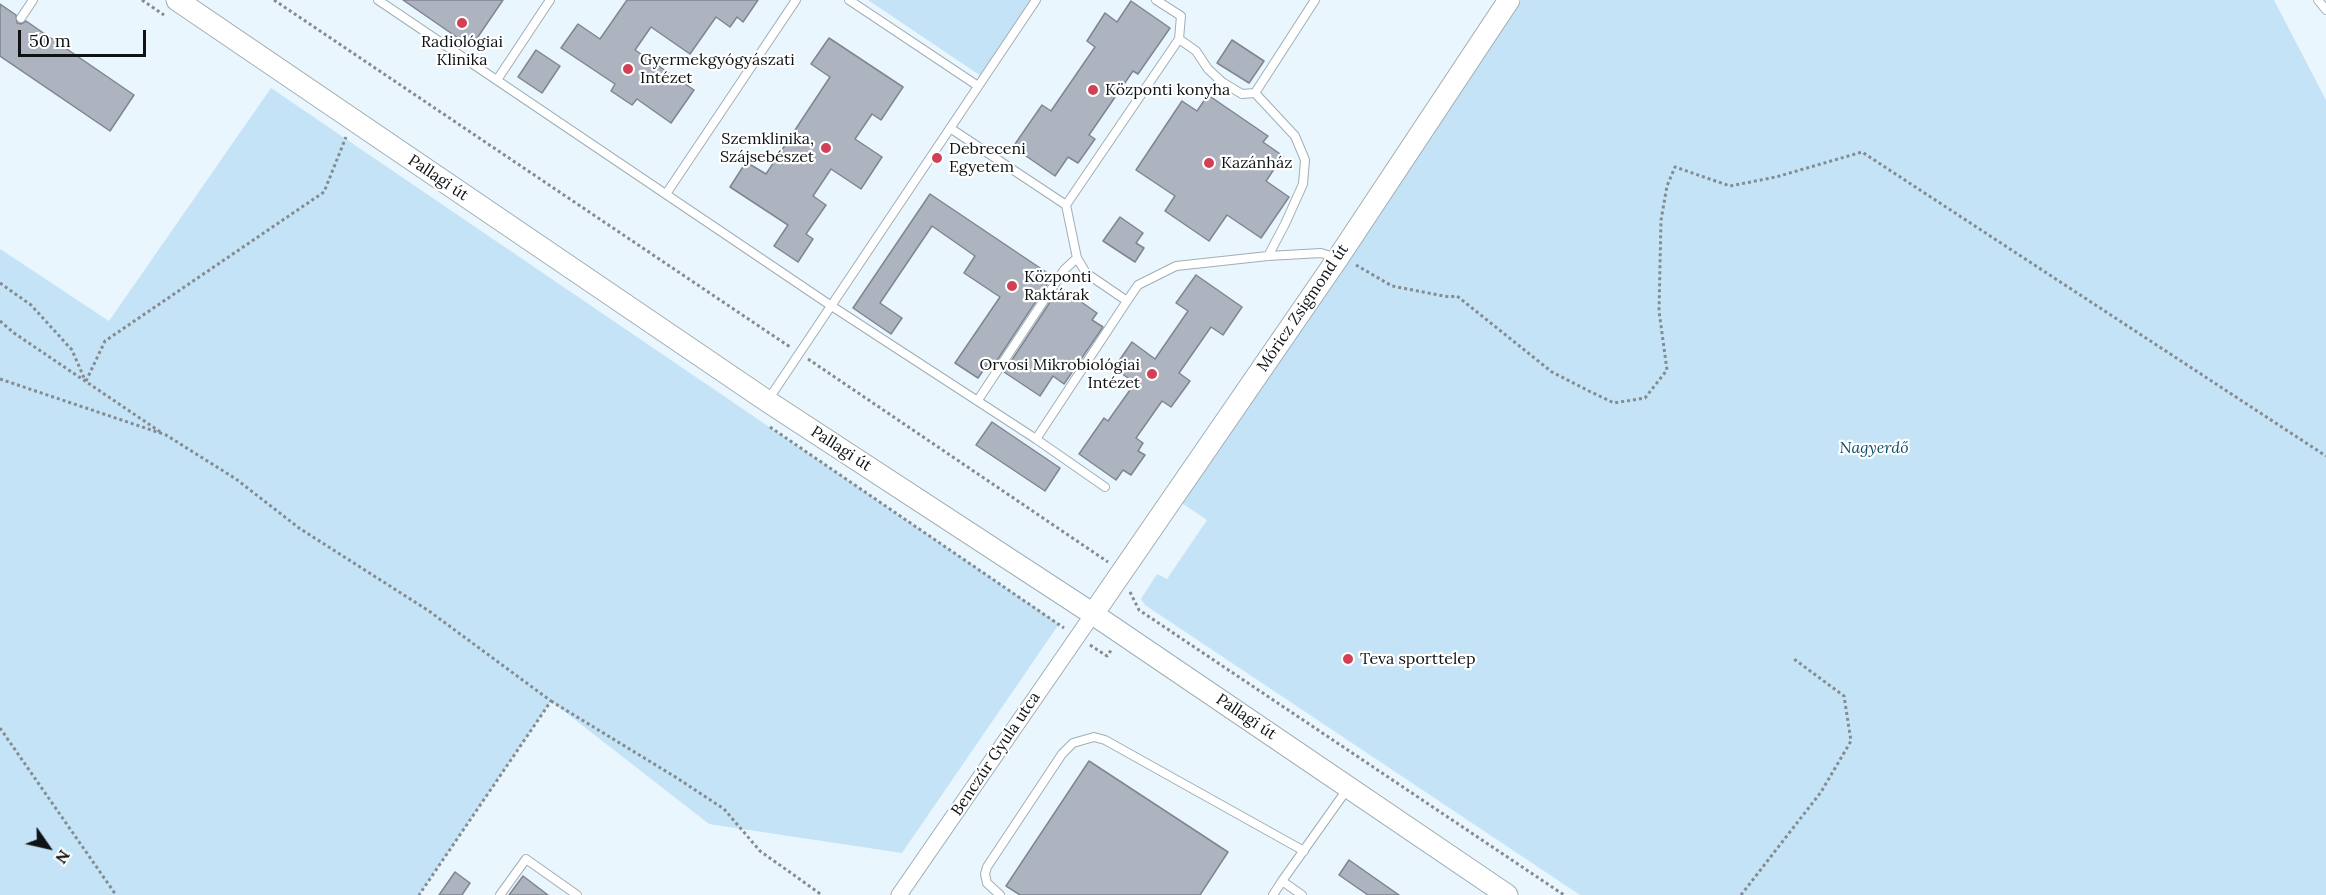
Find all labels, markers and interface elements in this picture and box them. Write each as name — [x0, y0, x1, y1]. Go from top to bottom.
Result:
marker: Radiológiai Klinika — [455, 16, 469, 30]
scale bar — [21, 18, 148, 56]
text: 50 m — [29, 29, 71, 52]
place label: Radiológiai Klinika — [421, 32, 503, 70]
place label: Gyermekgyógyászati Intézet — [640, 50, 795, 88]
marker: Gyermekgyógyászati Intézet — [621, 62, 635, 76]
place label: Központi konyha — [1105, 80, 1230, 100]
marker: Központi konyha — [1086, 83, 1100, 97]
place label: Szemklinika, Szájsebészet — [720, 129, 814, 167]
place label: Debreceni Egyetem — [949, 139, 1026, 177]
marker: Szemklinika, Szájsebészet — [819, 141, 833, 155]
street label: Pallagi út — [404, 151, 472, 205]
marker: Debreceni Egyetem — [930, 151, 944, 165]
place label: Kazánház — [1221, 153, 1292, 173]
marker: Kazánház — [1202, 156, 1216, 170]
street label: Móricz Zsigmond út — [1253, 241, 1353, 375]
place label: Központi Raktárak — [1024, 267, 1091, 305]
marker: Központi Raktárak — [1005, 279, 1019, 293]
place label: Orvosi Mikrobiológiai Intézet — [979, 355, 1140, 393]
marker: Orvosi Mikrobiológiai Intézet — [1145, 367, 1159, 381]
street label: Pallagi út — [807, 422, 875, 476]
park label: Nagyerdő — [1839, 438, 1909, 458]
place label: Teva sporttelep — [1360, 649, 1476, 669]
marker: Teva sporttelep — [1341, 652, 1355, 666]
street label: Benczúr Gyula utca — [947, 688, 1045, 820]
street label: Pallagi út — [1212, 690, 1280, 744]
north arrow — [18, 817, 78, 877]
text: N — [51, 846, 75, 868]

